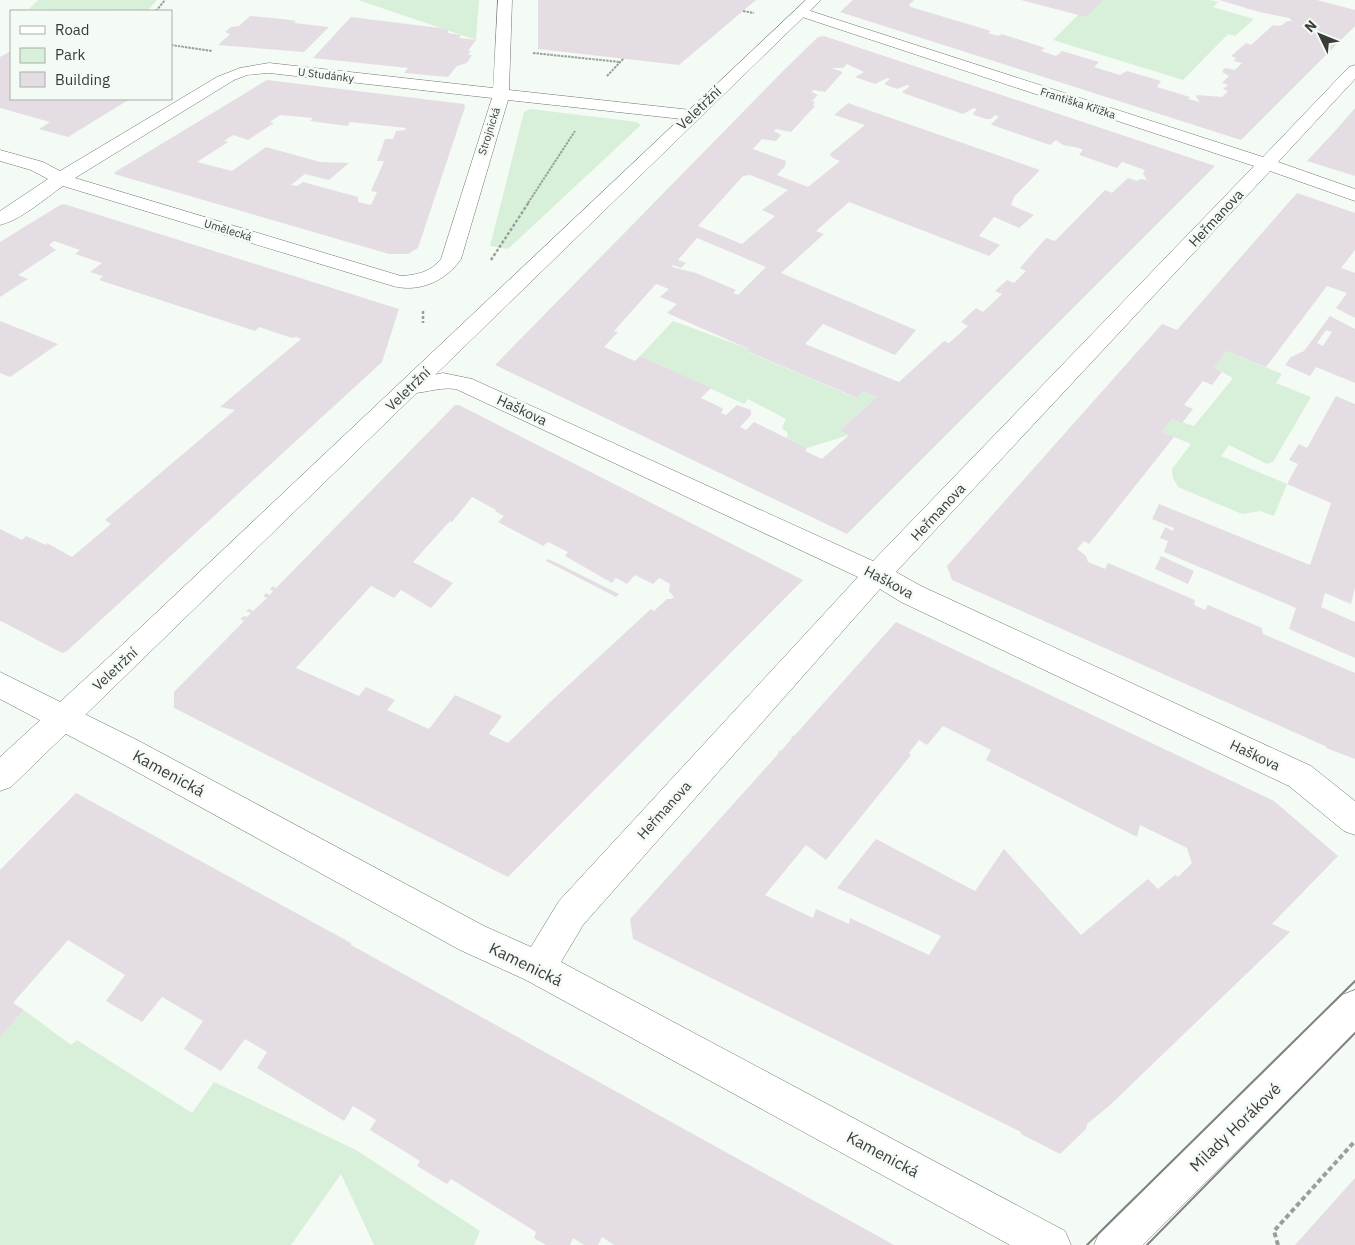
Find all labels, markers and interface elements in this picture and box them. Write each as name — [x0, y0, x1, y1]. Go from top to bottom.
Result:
legend — [10, 10, 172, 100]
north arrow — [1295, 10, 1345, 60]
text: N — [1300, 16, 1321, 36]
text: Road — [55, 20, 90, 39]
text: Park — [55, 45, 85, 64]
street label: U Studánky — [297, 65, 355, 85]
text: Building — [55, 70, 110, 89]
street label: Veletržní — [673, 82, 725, 134]
street label: Františka Křížka — [1038, 84, 1118, 122]
street label: Strojnická — [475, 105, 503, 157]
street label: Heřmanova — [1185, 185, 1248, 251]
street label: Umělecká — [202, 216, 254, 244]
street label: Veletržní — [382, 363, 434, 415]
street label: Haškova — [494, 391, 550, 430]
street label: Heřmanova — [907, 479, 970, 545]
street label: Haškova — [861, 562, 917, 603]
street label: Veletržní — [89, 643, 142, 694]
street label: Haškova — [1227, 736, 1283, 775]
street label: Kamenická — [130, 745, 209, 801]
street label: Heřmanova — [633, 777, 695, 843]
street label: Kamenická — [486, 938, 566, 991]
street label: Milady Horákové — [1185, 1078, 1285, 1176]
street label: Kamenická — [843, 1127, 923, 1182]

